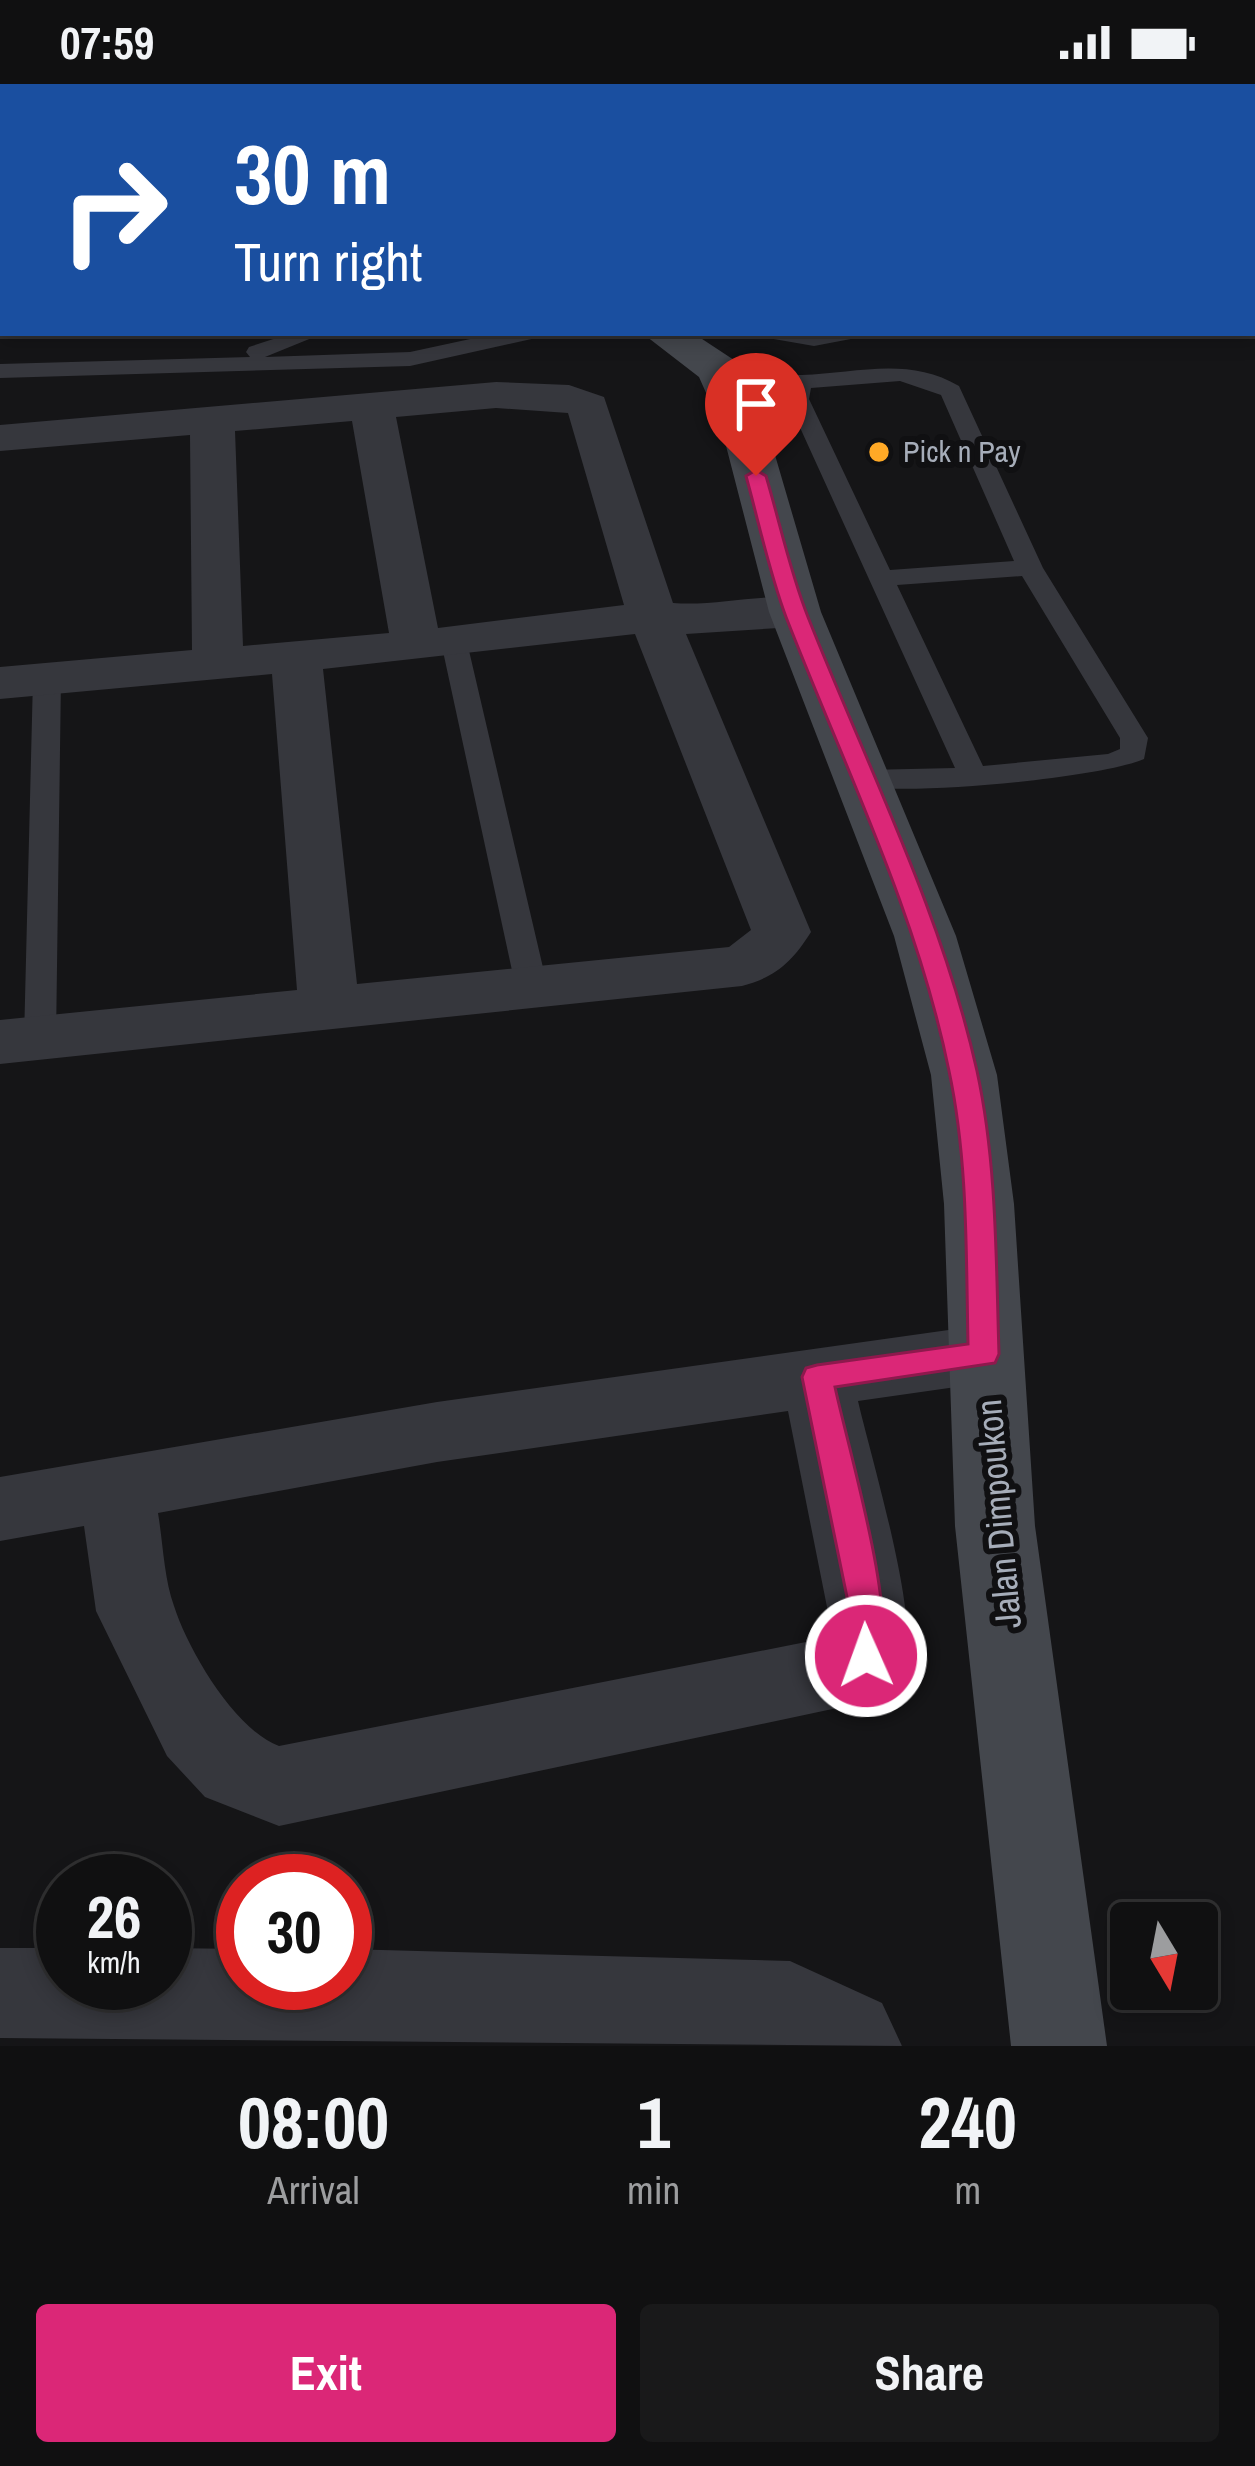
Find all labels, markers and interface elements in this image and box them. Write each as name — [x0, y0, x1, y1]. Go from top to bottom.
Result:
text: 07:59 — [60, 12, 154, 73]
text: 30 m — [234, 117, 391, 230]
icon: right — [36, 132, 192, 288]
text: Turn right — [234, 225, 422, 298]
pin — [705, 353, 807, 476]
icon: arrive — [723, 371, 789, 437]
place label: Pick n Pay — [903, 431, 1021, 471]
marker: Pick n Pay — [866, 439, 892, 465]
street label: Jalan Dimpoukon — [964, 1397, 1032, 1631]
position arrow — [803, 1593, 929, 1719]
speed limit sign: 30 — [216, 1854, 372, 2010]
text: 26 — [87, 1876, 141, 1957]
north arrow — [1110, 1902, 1218, 2010]
map controls — [1110, 1902, 1218, 2010]
text: km/h — [87, 1942, 141, 1982]
text: 08:00 — [238, 2073, 389, 2170]
text: 1 — [637, 2073, 670, 2170]
text: 240 — [918, 2073, 1017, 2170]
text: Arrival — [267, 2164, 360, 2216]
text: min — [627, 2164, 680, 2216]
text: m — [954, 2164, 981, 2216]
button: Exit — [36, 2304, 616, 2442]
button: Share — [640, 2304, 1219, 2442]

